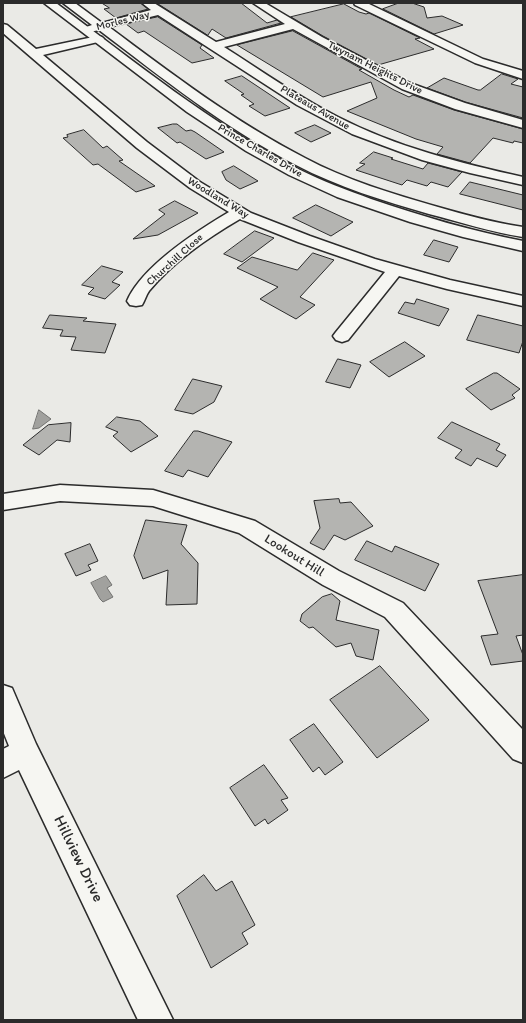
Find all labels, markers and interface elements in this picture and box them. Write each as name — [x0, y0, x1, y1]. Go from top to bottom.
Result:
street label: Morles Way — [95, 8, 151, 34]
street label: Twynam Heights Drive — [325, 38, 425, 98]
street label: Plateaus Avenue — [278, 83, 352, 133]
street label: Prince Charles Drive — [215, 121, 305, 181]
street label: Woodland Way — [185, 174, 251, 222]
street label: Churchill Close — [144, 231, 206, 289]
street label: Lookout Hill — [261, 531, 327, 581]
street label: Hillview Drive — [49, 813, 107, 905]

